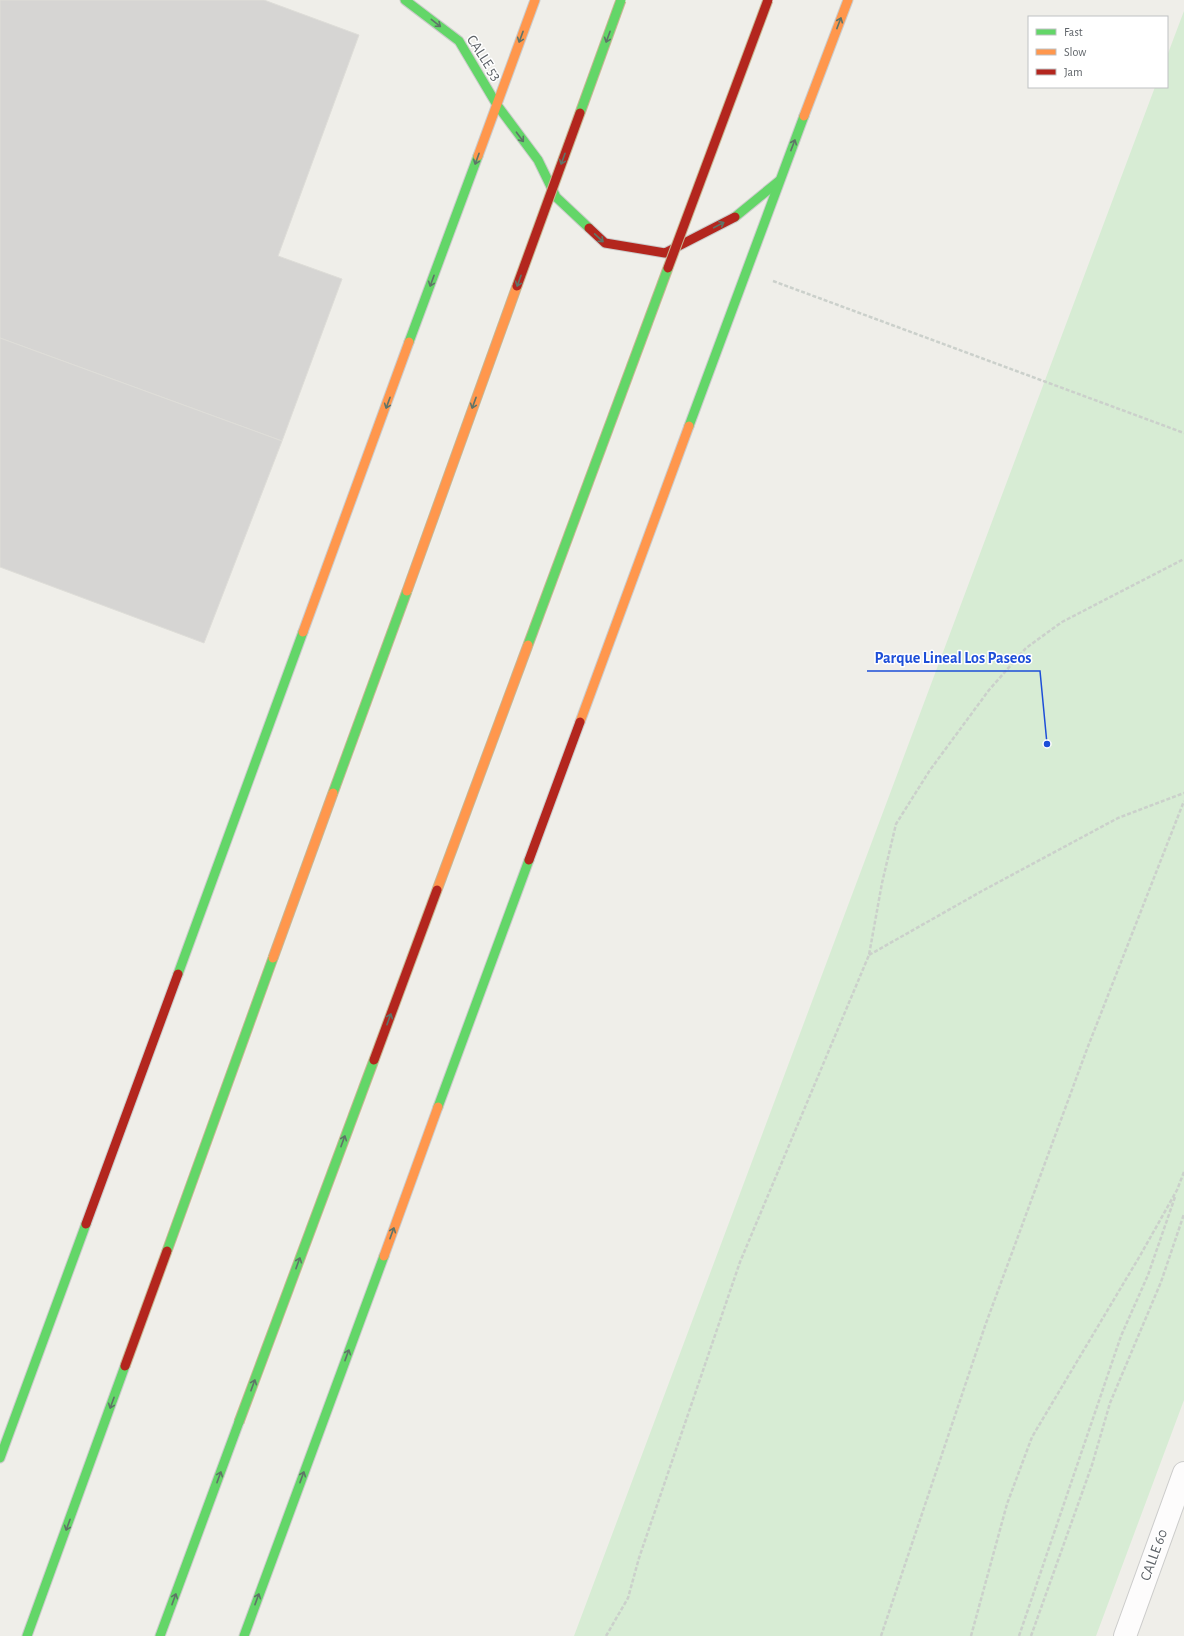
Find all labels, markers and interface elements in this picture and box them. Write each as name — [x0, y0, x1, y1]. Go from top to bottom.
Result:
legend — [1028, 16, 1168, 88]
one-way arrow — [836, 18, 844, 30]
one-way arrow — [430, 19, 441, 28]
text: Fast — [1064, 26, 1083, 38]
one-way arrow — [517, 30, 525, 42]
one-way arrow — [603, 30, 611, 42]
street label: CALLE 53 — [464, 32, 504, 84]
text: Slow — [1064, 46, 1086, 58]
text: Jam — [1064, 66, 1083, 78]
one-way arrow — [516, 131, 524, 142]
one-way arrow — [789, 139, 797, 151]
one-way arrow — [559, 152, 566, 165]
one-way arrow — [473, 153, 481, 165]
one-way arrow — [713, 221, 725, 228]
one-way arrow — [594, 233, 604, 242]
one-way arrow — [514, 274, 522, 286]
one-way arrow — [428, 275, 436, 287]
one-way arrow — [470, 396, 477, 409]
one-way arrow — [383, 397, 391, 409]
callout: Parque Lineal Los Paseos — [867, 643, 1040, 671]
text: Parque Lineal Los Paseos — [875, 650, 1031, 666]
one-way arrow — [385, 1014, 393, 1026]
one-way arrow — [340, 1136, 348, 1148]
one-way arrow — [388, 1228, 396, 1240]
one-way arrow — [295, 1257, 302, 1270]
one-way arrow — [343, 1350, 351, 1362]
one-way arrow — [249, 1379, 257, 1391]
one-way arrow — [108, 1396, 115, 1409]
one-way arrow — [299, 1471, 306, 1484]
one-way arrow — [215, 1472, 223, 1484]
one-way arrow — [63, 1519, 71, 1531]
street label: CALLE 60 — [1138, 1527, 1170, 1583]
one-way arrow — [170, 1594, 178, 1606]
one-way arrow — [254, 1594, 262, 1606]

